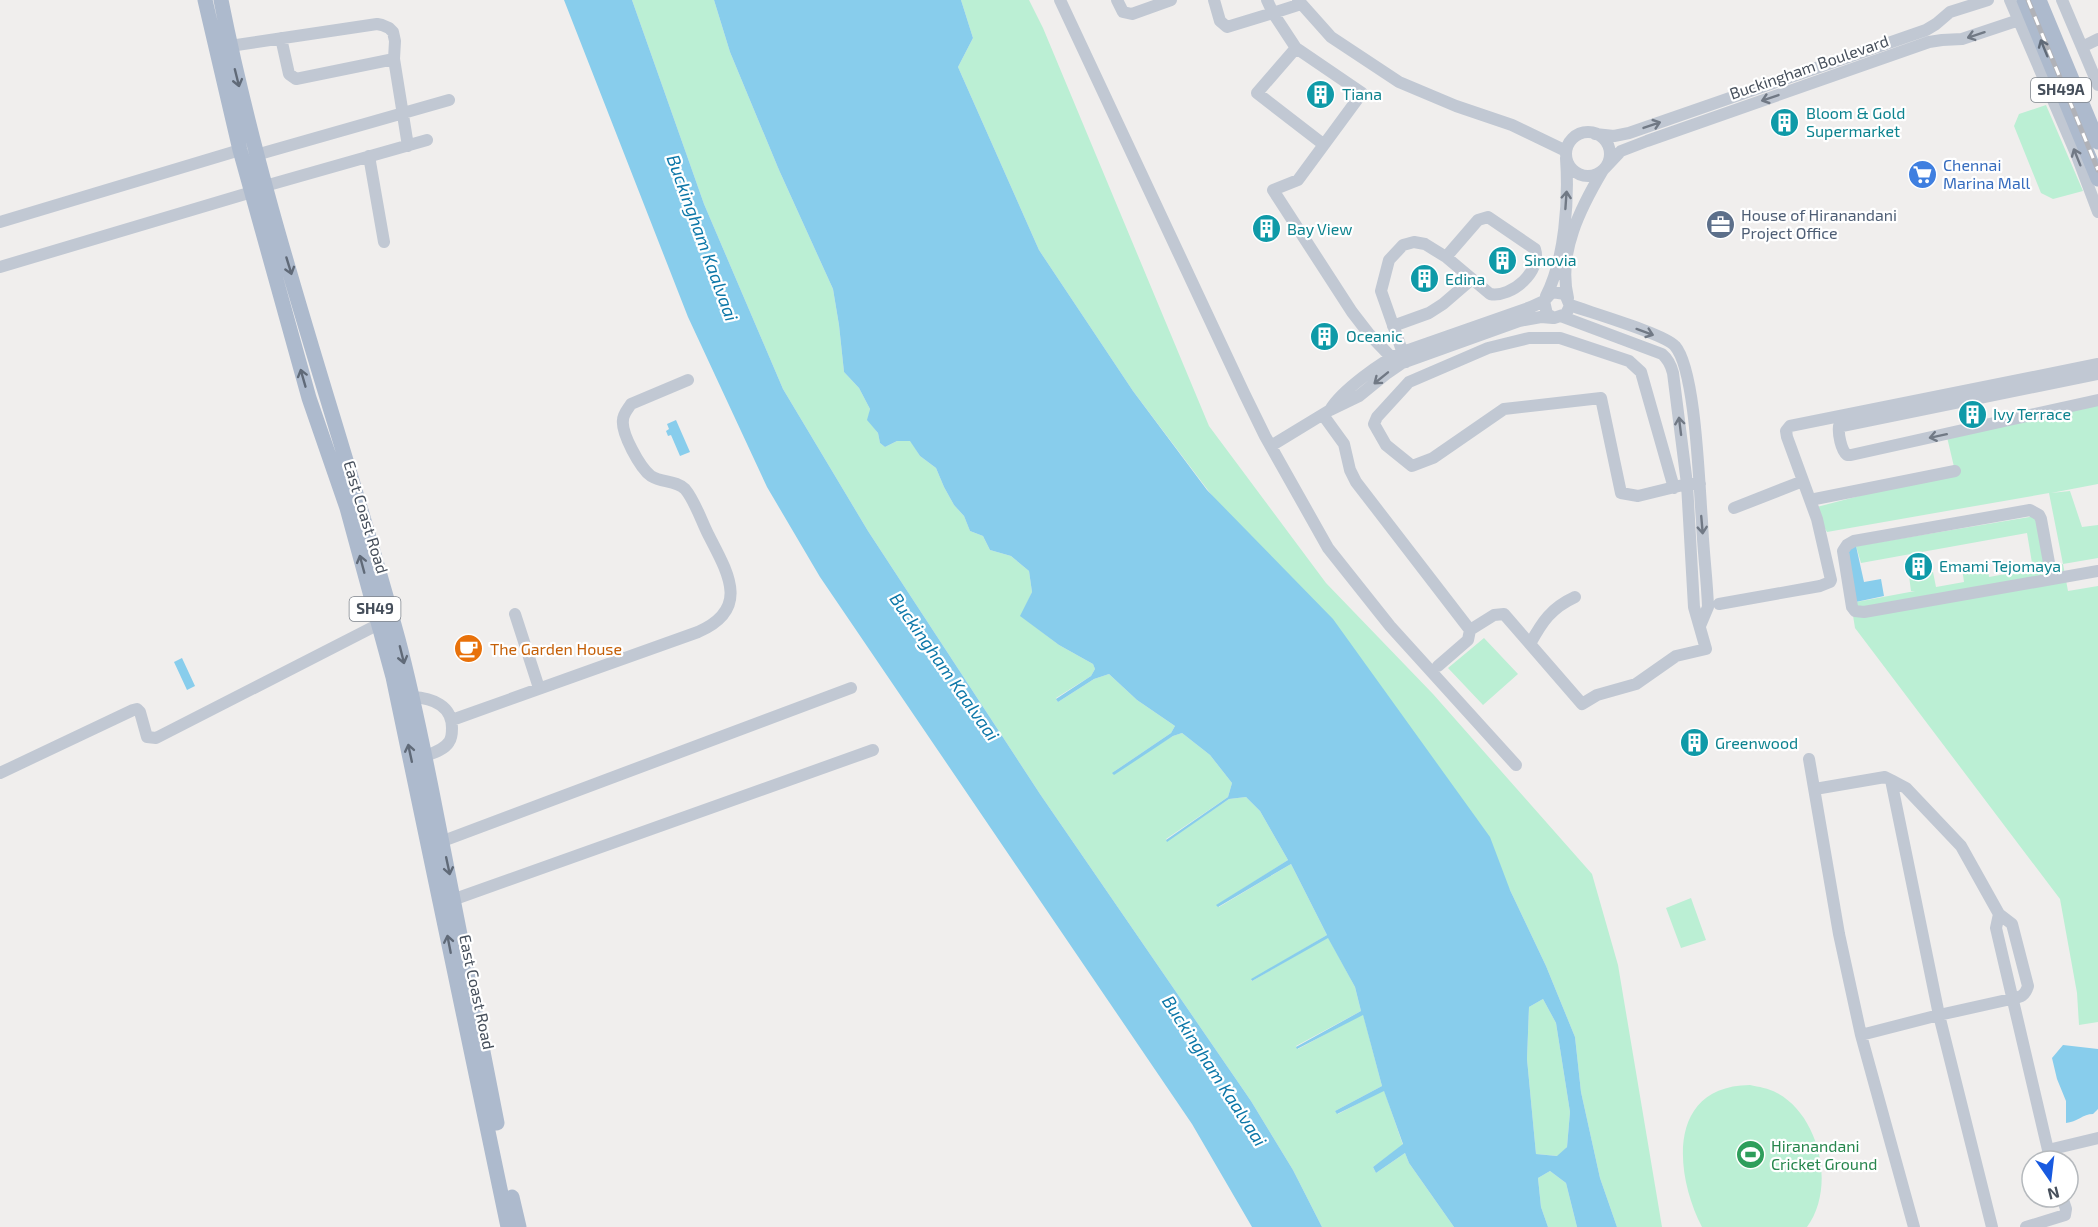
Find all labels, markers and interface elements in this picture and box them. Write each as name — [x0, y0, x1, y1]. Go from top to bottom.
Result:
street label: Buckingham Boulevard — [1727, 30, 1891, 103]
one-way arrow — [1966, 30, 1985, 41]
one-way arrow — [2038, 39, 2049, 57]
one-way arrow — [231, 68, 243, 87]
building icon: Tiana — [1305, 78, 1337, 110]
road number: SH49A — [2031, 78, 2091, 102]
place label: Tiana — [1342, 84, 1382, 103]
one-way arrow — [1761, 93, 1780, 104]
place label: Bloom & Gold Supermarket — [1806, 103, 1905, 140]
building icon: Bloom & Gold Supermarket — [1769, 106, 1801, 138]
one-way arrow — [1642, 119, 1661, 130]
one-way arrow — [2071, 148, 2082, 167]
water label: Buckingham Kaalvaai — [663, 151, 743, 324]
place label: Chennai Marina Mall — [1943, 155, 2030, 192]
supermarket icon: Chennai Marina Mall — [1906, 158, 1938, 190]
one-way arrow — [1561, 190, 1572, 210]
place label: House of Hiranandani Project Office — [1741, 205, 1897, 243]
office icon: House of Hiranandani Project Office — [1704, 208, 1736, 240]
building icon: Bay View — [1250, 213, 1282, 245]
place label: Bay View — [1287, 219, 1353, 238]
building icon: Sinovia — [1487, 244, 1519, 276]
place label: Sinovia — [1524, 250, 1576, 269]
one-way arrow — [284, 256, 295, 275]
building icon: Edina — [1408, 263, 1440, 295]
place label: Edina — [1445, 269, 1485, 288]
building icon: Oceanic — [1309, 320, 1341, 352]
place label: Oceanic — [1346, 326, 1403, 345]
one-way arrow — [1635, 327, 1654, 338]
one-way arrow — [297, 369, 308, 388]
one-way arrow — [1373, 371, 1389, 384]
building icon: Ivy Terrace — [1956, 398, 1988, 430]
place label: Ivy Terrace — [1993, 404, 2071, 423]
one-way arrow — [1674, 417, 1685, 437]
one-way arrow — [1929, 430, 1948, 442]
street label: East Coast Road — [340, 458, 393, 576]
one-way arrow — [1697, 514, 1708, 534]
building icon: Emami Tejomaya — [1902, 550, 1934, 582]
one-way arrow — [356, 554, 367, 573]
place label: Emami Tejomaya — [1939, 556, 2061, 576]
water label: Buckingham Kaalvaai — [885, 588, 1005, 745]
road number: SH49 — [350, 597, 400, 621]
cafe icon: The Garden House — [453, 633, 485, 665]
place label: The Garden House — [490, 639, 622, 658]
one-way arrow — [397, 645, 408, 664]
building icon: Greenwood — [1678, 727, 1710, 759]
place label: Greenwood — [1715, 733, 1798, 752]
one-way arrow — [403, 743, 415, 762]
one-way arrow — [443, 855, 454, 875]
street label: East Coast Road — [456, 933, 499, 1051]
one-way arrow — [443, 934, 454, 954]
water label: Buckingham Kaalvaai — [1158, 991, 1272, 1151]
place label: Hiranandani Cricket Ground — [1771, 1136, 1877, 1173]
sports icon: Hiranandani Cricket Ground — [1734, 1139, 1766, 1171]
north arrow — [2020, 1149, 2080, 1209]
text: N — [2046, 1183, 2062, 1205]

